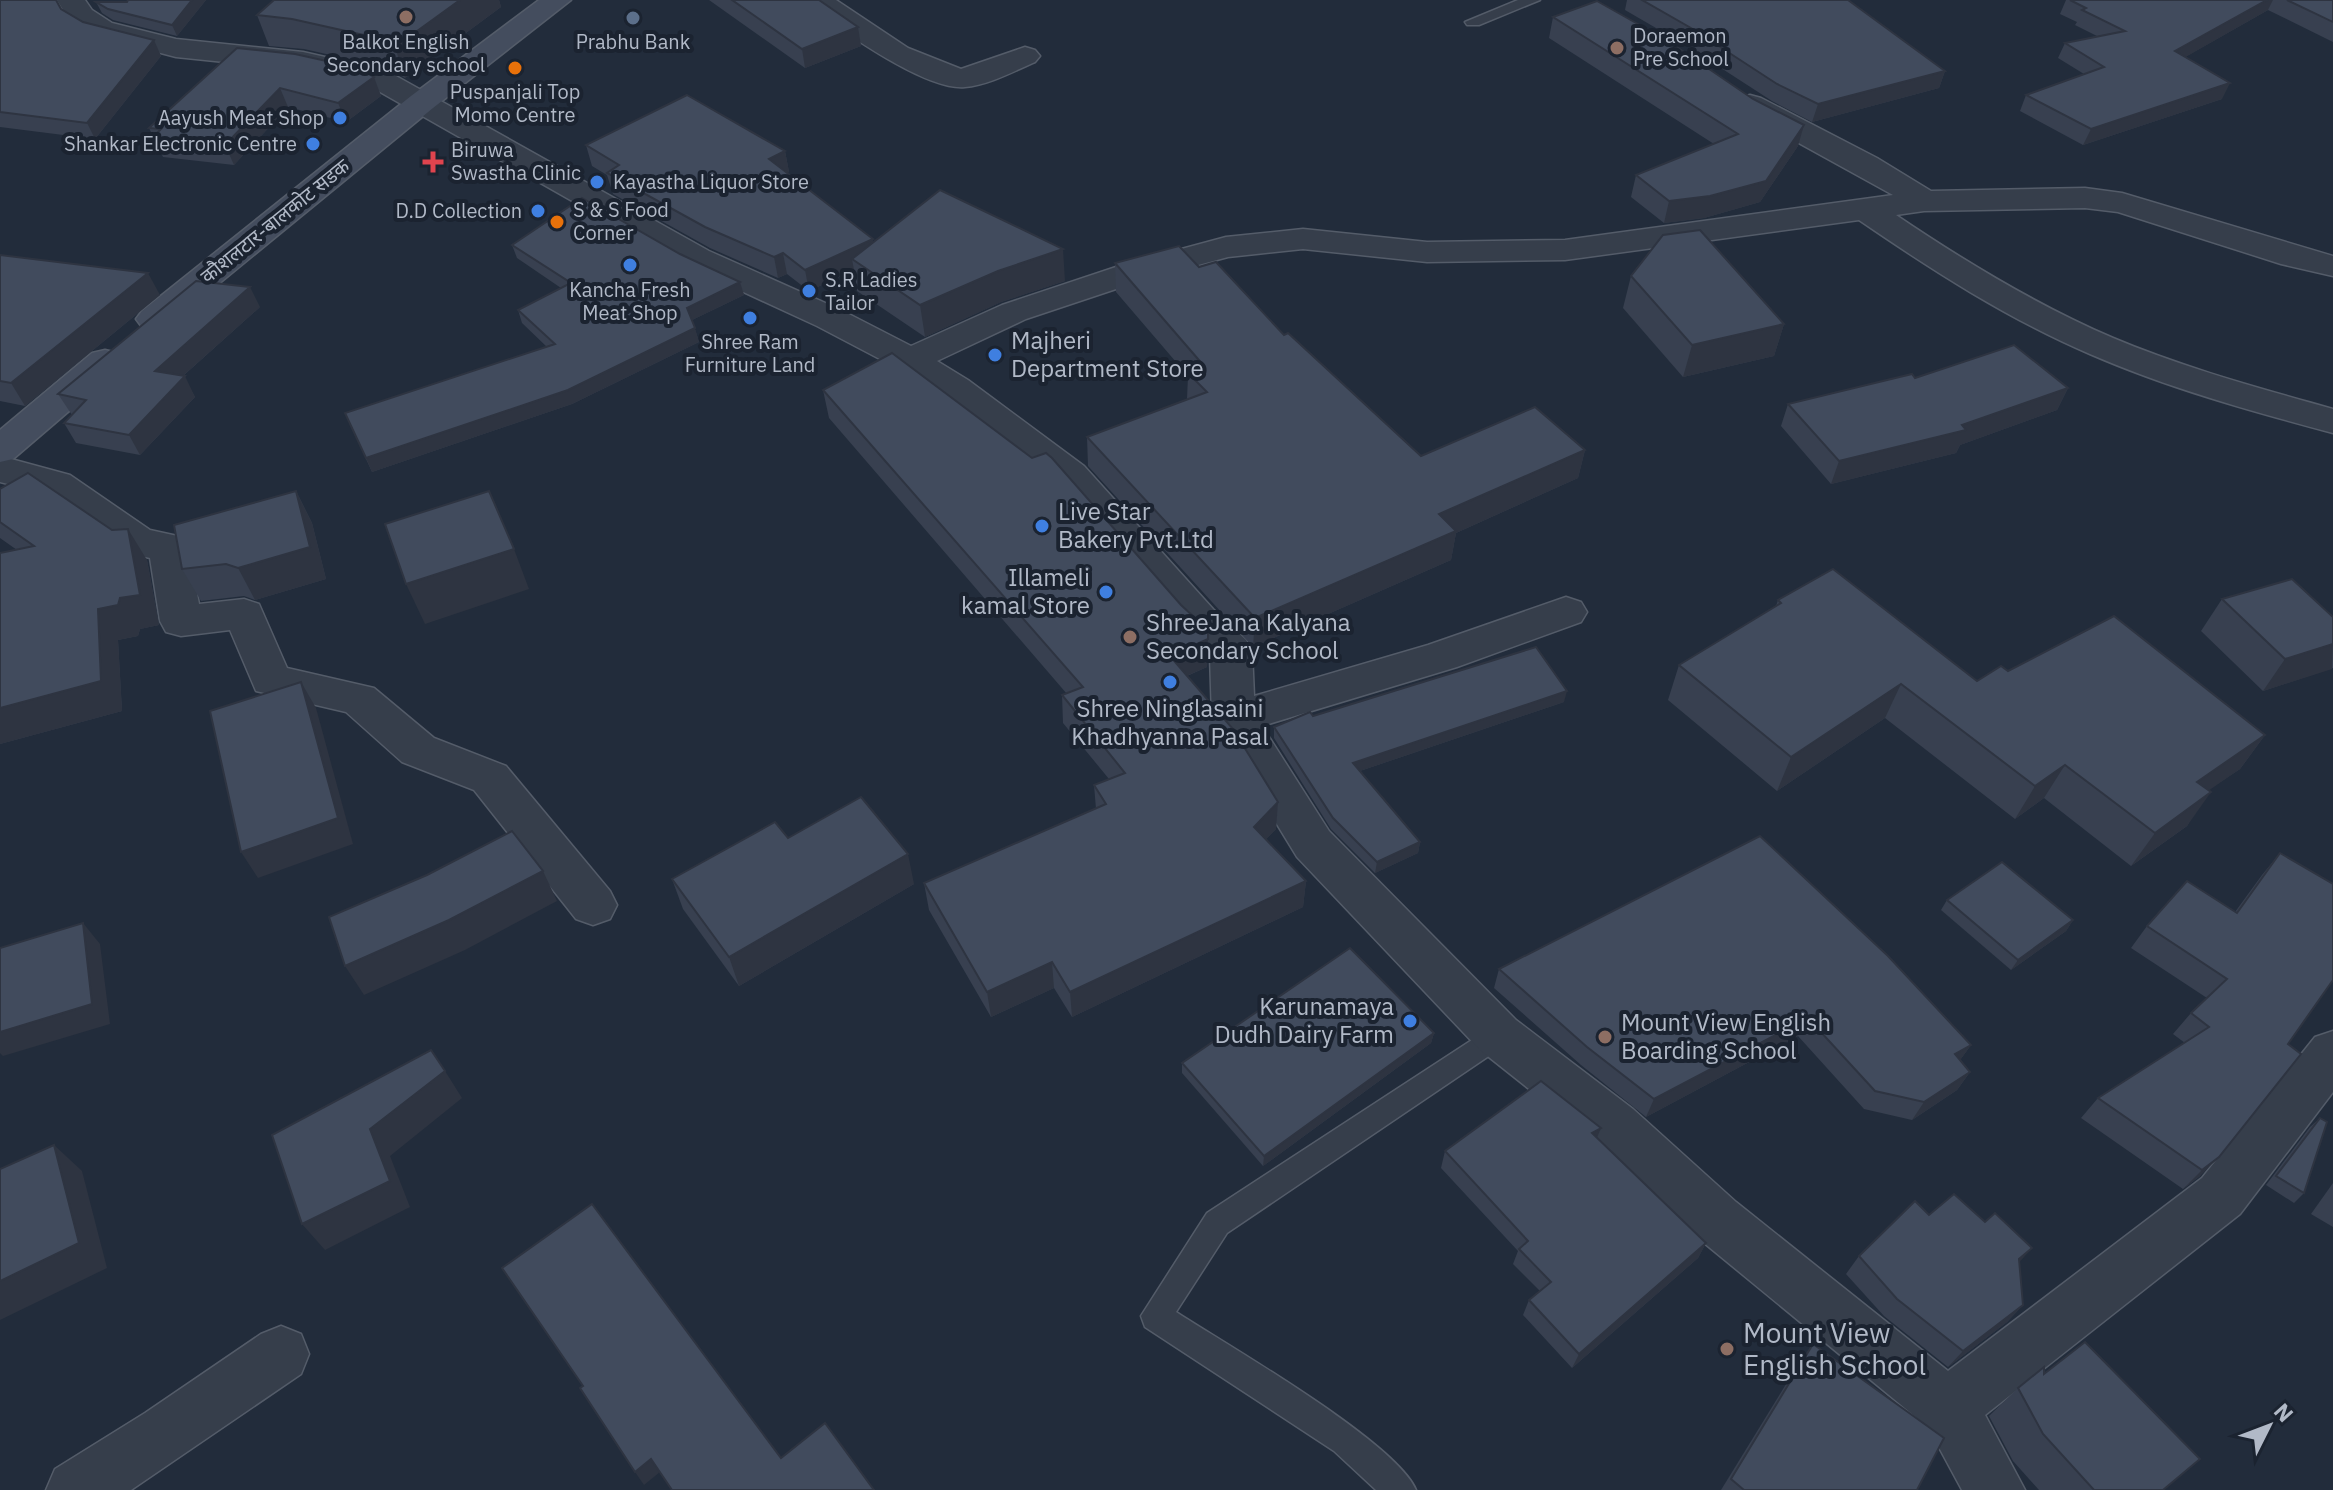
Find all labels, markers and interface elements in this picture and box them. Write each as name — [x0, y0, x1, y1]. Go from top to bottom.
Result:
marker: Balkot English Secondary school — [397, 8, 415, 26]
marker: Prabhu Bank — [624, 9, 642, 27]
place label: Doraemon Pre School — [1633, 22, 1729, 72]
place label: Balkot English Secondary school — [327, 28, 485, 78]
place label: Prabhu Bank — [576, 28, 691, 55]
marker: Doraemon Pre School — [1608, 39, 1626, 57]
marker: Puspanjali Top Momo Centre — [506, 59, 524, 77]
place label: Puspanjali Top Momo Centre — [450, 78, 580, 128]
place label: Aayush Meat Shop — [158, 104, 324, 131]
marker: Aayush Meat Shop — [331, 109, 349, 127]
place label: Shankar Electronic Centre — [64, 130, 297, 157]
marker: Shankar Electronic Centre — [304, 135, 322, 153]
place label: Biruwa Swastha Clinic — [451, 136, 581, 186]
marker: Biruwa Swastha Clinic — [422, 151, 444, 173]
street label: कौशलटार-बालकोट सडक — [195, 152, 355, 289]
place label: Kayastha Liquor Store — [613, 168, 809, 195]
marker: Kayastha Liquor Store — [588, 173, 606, 191]
place label: S & S Food Corner — [573, 196, 669, 246]
place label: D.D Collection — [396, 197, 522, 224]
marker: D.D Collection — [529, 202, 547, 220]
marker: S & S Food Corner — [548, 213, 566, 231]
marker: Kancha Fresh Meat Shop — [621, 256, 639, 274]
place label: S.R Ladies Tailor — [825, 266, 918, 316]
place label: Kancha Fresh Meat Shop — [569, 276, 691, 326]
marker: S.R Ladies Tailor — [800, 282, 818, 300]
marker: Shree Ram Furniture Land — [741, 309, 759, 327]
place label: Majheri Department Store — [1011, 324, 1204, 384]
place label: Shree Ram Furniture Land — [685, 328, 815, 378]
marker: Majheri Department Store — [986, 346, 1004, 364]
place label: Live Star Bakery Pvt.Ltd — [1058, 495, 1214, 555]
marker: Live Star Bakery Pvt.Ltd — [1033, 517, 1051, 535]
place label: Illameli kamal Store — [961, 561, 1090, 621]
marker: Illameli kamal Store — [1097, 583, 1115, 601]
place label: ShreeJana Kalyana Secondary School — [1146, 606, 1351, 666]
marker: ShreeJana Kalyana Secondary School — [1121, 628, 1139, 646]
marker: Shree Ninglasaini Khadhyanna Pasal — [1161, 673, 1179, 691]
place label: Shree Ninglasaini Khadhyanna Pasal — [1071, 692, 1269, 752]
place label: Karunamaya Dudh Dairy Farm — [1214, 990, 1394, 1050]
place label: Mount View English Boarding School — [1621, 1006, 1831, 1066]
marker: Karunamaya Dudh Dairy Farm — [1401, 1012, 1419, 1030]
marker: Mount View English Boarding School — [1596, 1028, 1614, 1046]
place label: Mount View English School — [1743, 1314, 1926, 1383]
marker: Mount View English School — [1718, 1340, 1736, 1358]
north arrow — [2229, 1386, 2309, 1466]
text: N — [2268, 1397, 2300, 1428]

